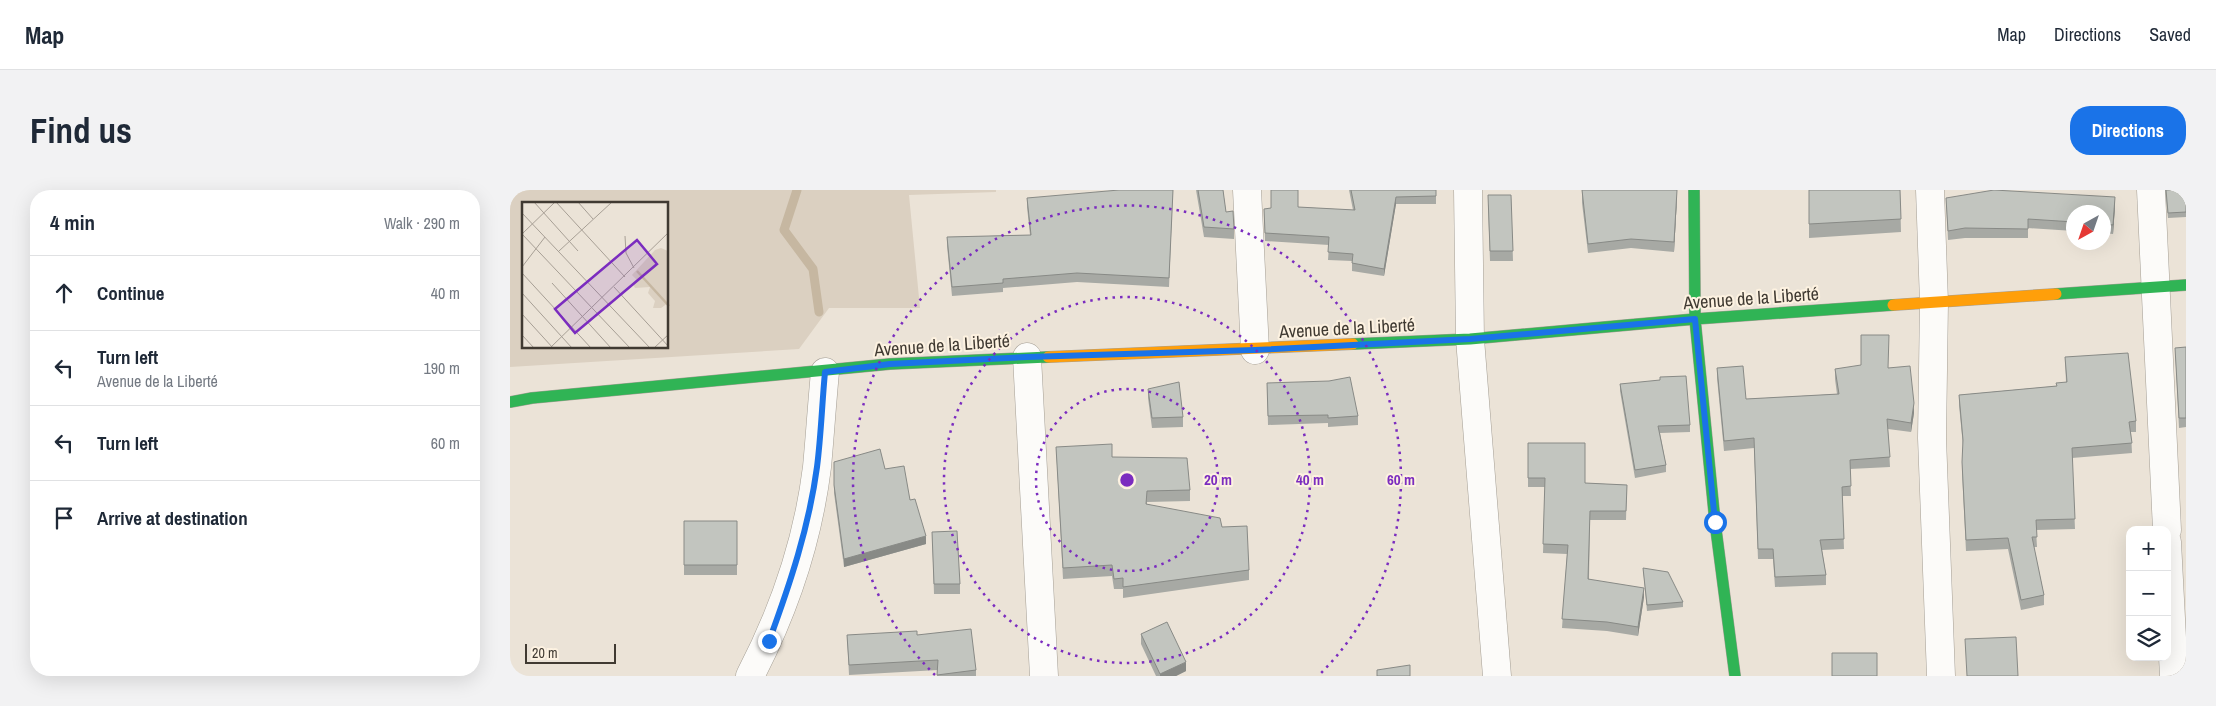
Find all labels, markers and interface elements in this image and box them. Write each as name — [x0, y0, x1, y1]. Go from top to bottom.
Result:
text: Map — [25, 19, 64, 51]
text: Map — [1997, 22, 2026, 47]
text: Directions — [2054, 22, 2121, 47]
text: Saved — [2149, 22, 2191, 47]
button: Directions — [2070, 106, 2186, 155]
text: Find us — [30, 107, 132, 154]
inset map — [522, 202, 669, 349]
north arrow — [2066, 205, 2111, 250]
text: 4 min — [50, 208, 95, 237]
text: Walk · 290 m — [384, 212, 460, 234]
icon: ahead — [50, 279, 78, 307]
text: Continue — [97, 280, 165, 306]
street label: Avenue de la Liberté — [1681, 281, 1820, 315]
text: 40 m — [431, 282, 460, 304]
street label: Avenue de la Liberté — [1277, 312, 1416, 344]
street label: Avenue de la Liberté — [872, 328, 1011, 362]
text: Turn left — [97, 344, 158, 370]
icon: left — [50, 354, 78, 382]
text: 190 m — [424, 357, 460, 379]
text: Avenue de la Liberté — [97, 370, 218, 392]
icon: left — [50, 429, 78, 457]
text: Turn left — [97, 430, 158, 456]
text: 60 m — [431, 432, 460, 454]
text: 20 m — [1204, 469, 1232, 490]
text: 40 m — [1296, 469, 1324, 490]
text: 60 m — [1387, 469, 1415, 490]
centre of rings — [1118, 471, 1136, 489]
icon: arrive — [50, 504, 78, 532]
text: Arrive at destination — [97, 505, 248, 531]
route start — [1704, 511, 1727, 534]
map controls — [2126, 526, 2171, 661]
button: + — [2126, 526, 2171, 571]
button: − — [2126, 571, 2171, 616]
button: layers — [2126, 616, 2171, 661]
route end — [758, 630, 781, 653]
scale bar — [525, 641, 616, 664]
text: 20 m — [532, 644, 558, 662]

